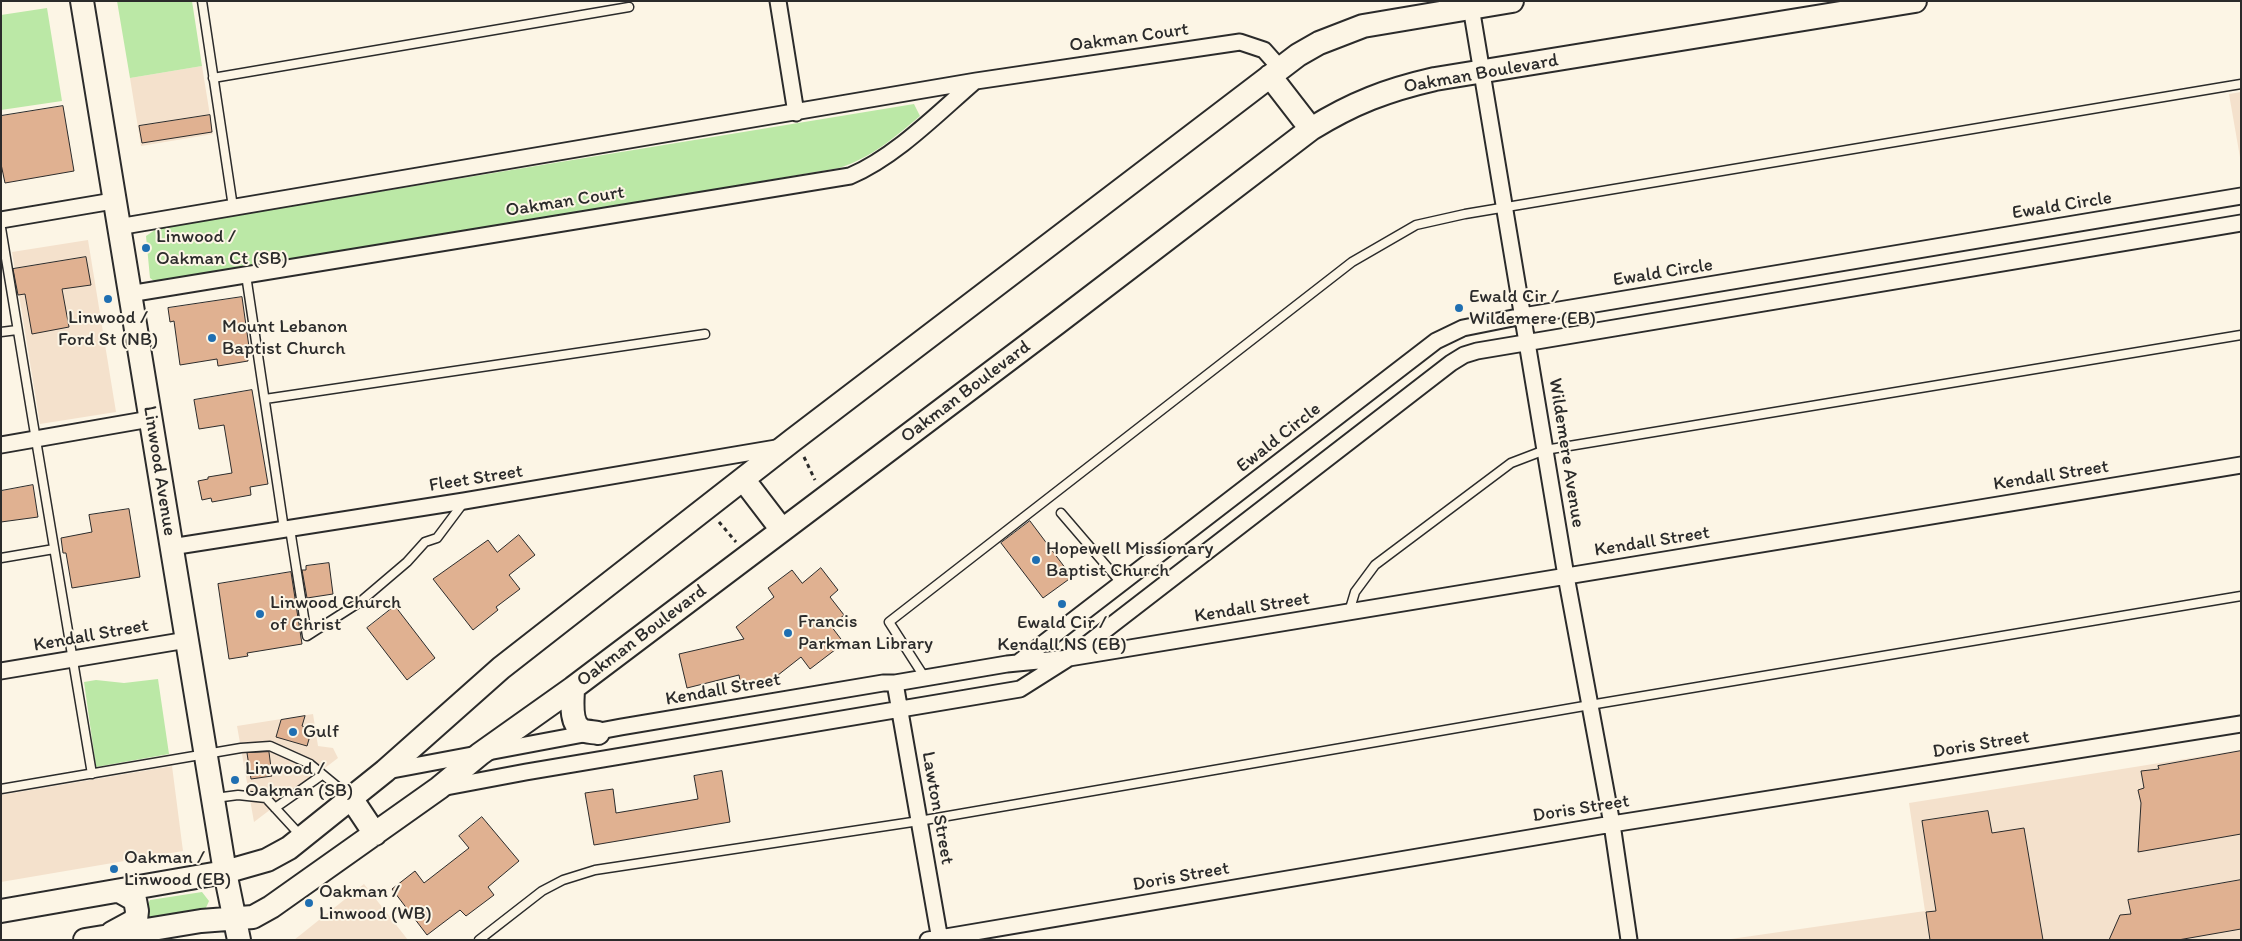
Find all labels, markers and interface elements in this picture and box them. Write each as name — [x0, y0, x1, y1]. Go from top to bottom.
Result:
street label: Oakman Court — [1068, 18, 1190, 58]
street label: Oakman Boulevard — [1402, 49, 1560, 99]
street label: Oakman Court — [504, 181, 626, 223]
street label: Ewald Circle — [2010, 187, 2114, 225]
place label: Linwood / Oakman Ct (SB) — [156, 226, 288, 270]
marker: Linwood / Oakman Ct (SB) — [140, 242, 152, 254]
street label: Ewald Circle — [1611, 254, 1715, 292]
place label: Ewald Cir / Wildemere (EB) — [1469, 286, 1596, 330]
marker: Linwood / Ford St (NB) — [102, 293, 114, 305]
marker: Ewald Cir / Wildemere (EB) — [1453, 302, 1465, 314]
place label: Linwood / Ford St (NB) — [58, 307, 158, 351]
place label: Mount Lebanon Baptist Church — [222, 316, 348, 360]
marker: Mount Lebanon Baptist Church — [206, 332, 218, 344]
street label: Oakman Boulevard — [897, 336, 1035, 448]
street label: Wildemere Avenue — [1543, 377, 1589, 529]
street label: Ewald Circle — [1232, 398, 1326, 478]
street label: Linwood Avenue — [137, 404, 181, 538]
street label: Kendall Street — [1992, 456, 2110, 496]
street label: Fleet Street — [427, 460, 525, 498]
street label: Kendall Street — [1593, 522, 1711, 562]
place label: Hopewell Missionary Baptist Church — [1046, 538, 1213, 582]
marker: Hopewell Missionary Baptist Church — [1030, 554, 1042, 566]
street label: Oakman Boulevard — [573, 580, 711, 692]
street label: Kendall Street — [1193, 588, 1311, 628]
place label: Linwood Church of Christ — [270, 592, 401, 636]
marker: Ewald Cir / Kendall NS (EB) — [1056, 598, 1068, 610]
marker: Linwood Church of Christ — [254, 608, 266, 620]
place label: Francis Parkman Library — [798, 611, 933, 655]
place label: Ewald Cir / Kendall NS (EB) — [997, 612, 1127, 656]
street label: Kendall Street — [32, 615, 150, 657]
marker: Francis Parkman Library — [782, 627, 794, 639]
street label: Kendall Street — [664, 669, 782, 711]
place label: Gulf — [303, 721, 339, 743]
marker: Gulf — [287, 726, 299, 738]
street label: Doris Street — [1931, 726, 2031, 764]
street label: Lawton Street — [916, 750, 958, 866]
place label: Linwood / Oakman (SB) — [245, 758, 353, 802]
marker: Linwood / Oakman (SB) — [229, 774, 241, 786]
street label: Doris Street — [1531, 790, 1631, 828]
place label: Oakman / Linwood (EB) — [124, 847, 231, 891]
street label: Doris Street — [1131, 857, 1231, 897]
marker: Oakman / Linwood (EB) — [108, 863, 120, 875]
place label: Oakman / Linwood (WB) — [319, 881, 432, 925]
marker: Oakman / Linwood (WB) — [303, 897, 315, 909]

